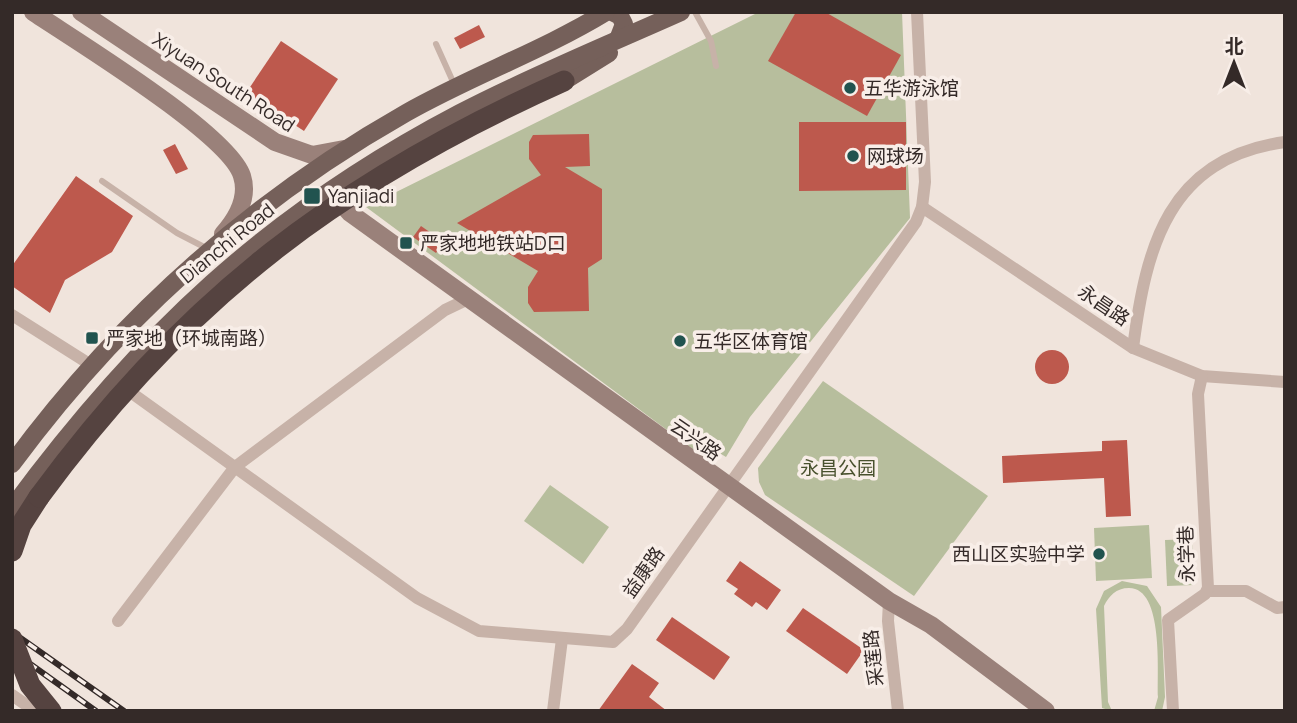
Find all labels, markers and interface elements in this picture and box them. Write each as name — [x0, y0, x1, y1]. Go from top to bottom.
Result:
street label: Xiyuan South Road — [148, 26, 300, 138]
north arrow — [1199, 28, 1269, 98]
text: 北 — [1224, 33, 1244, 59]
place label: 五华游泳馆 — [864, 75, 959, 101]
marker: 五华游泳馆 — [842, 80, 858, 96]
place label: 网球场 — [867, 143, 924, 169]
marker: 网球场 — [845, 148, 861, 164]
place label: Yanjiadi — [328, 183, 394, 209]
marker: Yanjiadi — [302, 186, 322, 206]
street label: Dianchi Road — [175, 197, 279, 289]
place label: 严家地地铁站D口 — [420, 230, 566, 256]
marker: 严家地地铁站D口 — [398, 235, 414, 251]
street label: 永昌路 — [1073, 278, 1135, 332]
place label: 严家地（环城南路） — [106, 325, 277, 351]
place label: 五华区体育馆 — [694, 328, 808, 354]
marker: 严家地（环城南路） — [84, 330, 100, 346]
marker: 五华区体育馆 — [672, 333, 688, 349]
street label: 云兴路 — [665, 412, 727, 466]
park label: 永昌公园 — [800, 455, 876, 481]
street label: 永学巷 — [1172, 525, 1200, 583]
street label: 益康路 — [616, 541, 670, 603]
place label: 西山区实验中学 — [952, 541, 1085, 567]
marker: 西山区实验中学 — [1091, 546, 1107, 562]
street label: 采莲路 — [857, 628, 889, 688]

